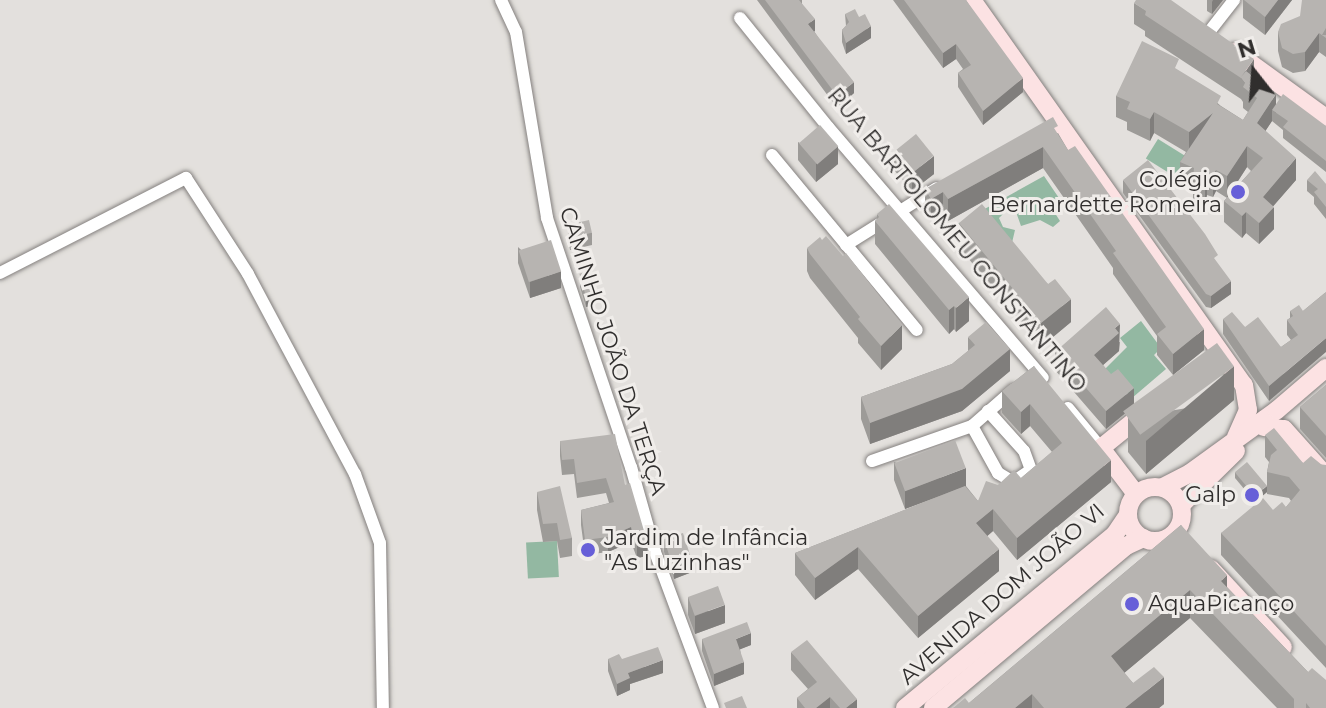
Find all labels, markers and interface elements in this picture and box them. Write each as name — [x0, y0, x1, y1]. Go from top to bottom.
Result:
north arrow — [1214, 32, 1294, 112]
text: N — [1234, 33, 1259, 64]
street label: RUA BARTOLOMEU CONSTANTINO — [822, 83, 1092, 397]
place label: Colégio Bernardette Romeira — [990, 166, 1222, 218]
marker: Colégio Bernardette Romeira — [1229, 183, 1247, 201]
street label: CAMINHO JOÃO DA TERÇA — [554, 204, 672, 498]
place label: Galp — [1185, 482, 1236, 508]
marker: Galp — [1243, 486, 1261, 504]
street label: AVENIDA DOM JOÃO VI — [894, 498, 1110, 690]
place label: Jardim de Infância "As Luzinhas" — [604, 524, 808, 576]
marker: Jardim de Infância "As Luzinhas" — [579, 541, 597, 559]
place label: AquaPicanço — [1148, 591, 1294, 617]
marker: AquaPicanço — [1123, 595, 1141, 613]

